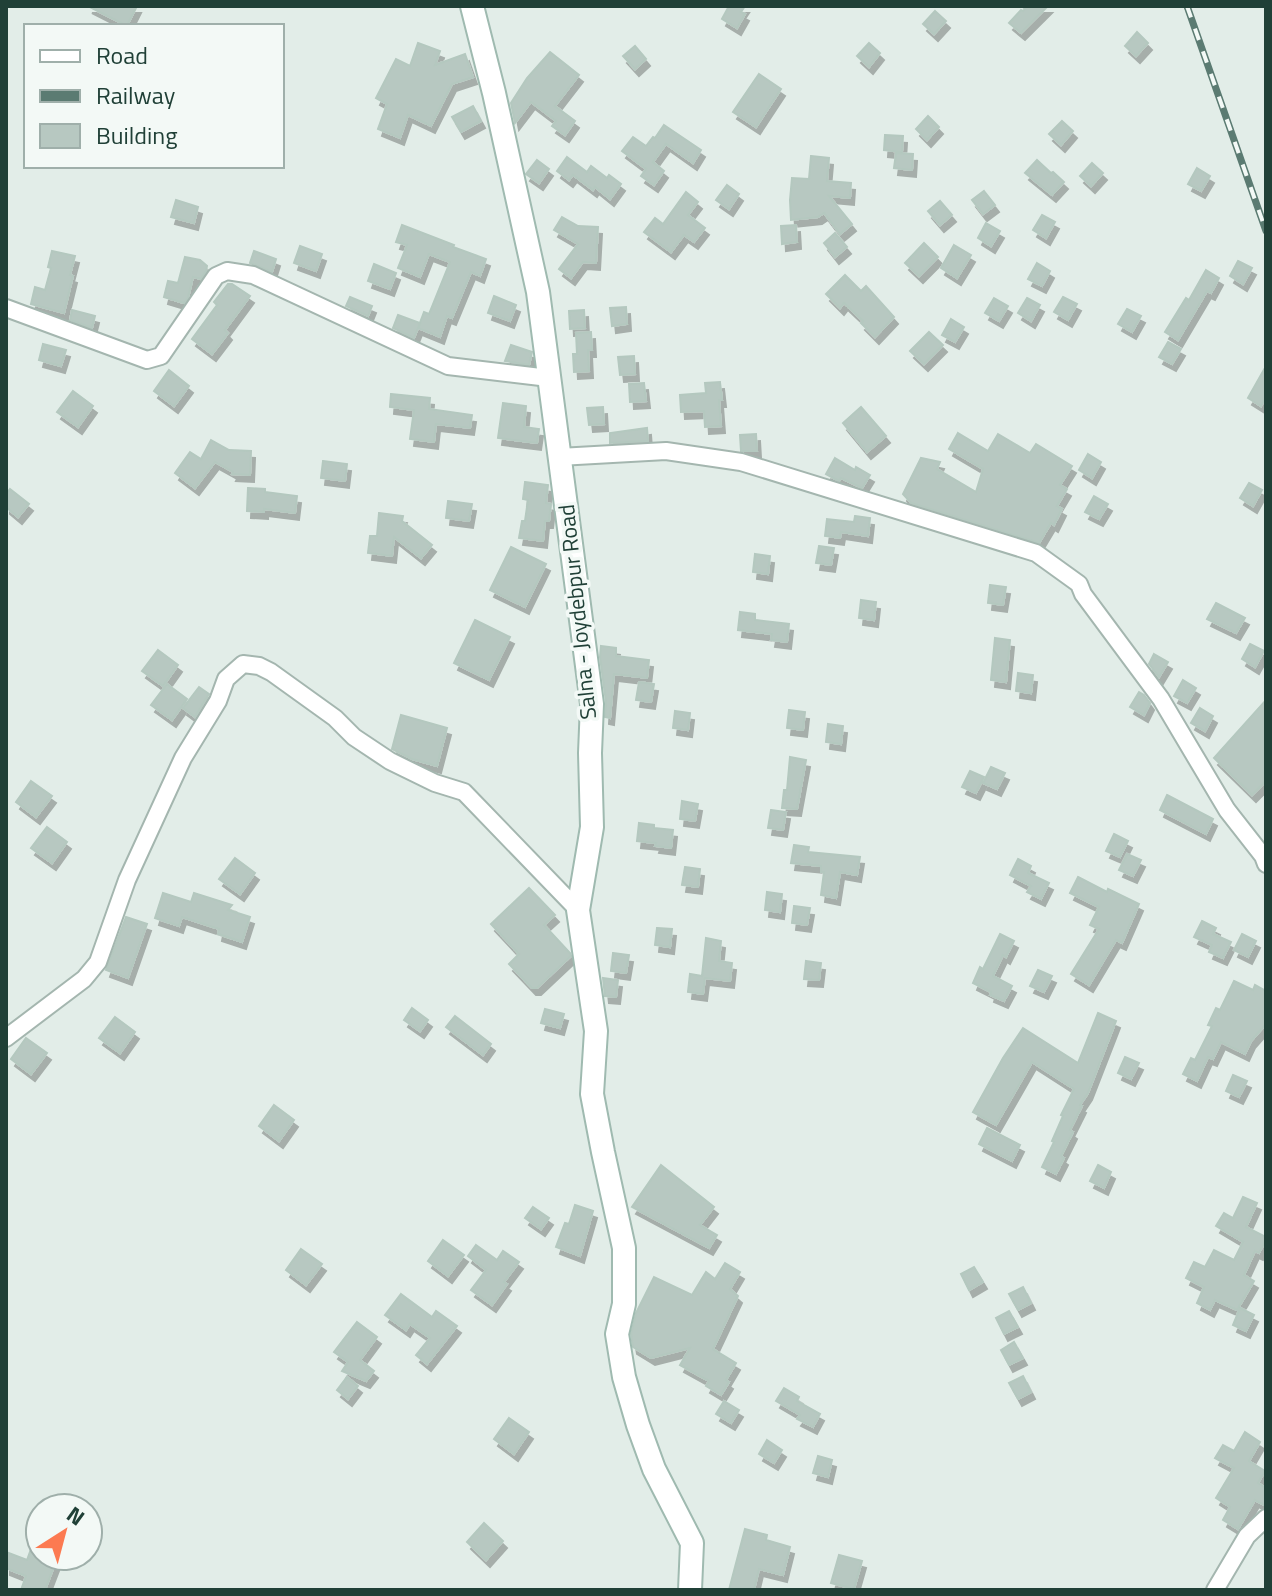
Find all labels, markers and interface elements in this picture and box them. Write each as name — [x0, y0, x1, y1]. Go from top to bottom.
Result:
legend — [24, 24, 284, 168]
text: Road — [96, 37, 148, 73]
text: Railway — [96, 77, 176, 113]
text: Building — [96, 117, 178, 153]
street label: Salna - Joydebpur Road — [549, 503, 605, 721]
north arrow — [24, 1492, 104, 1572]
text: N — [60, 1498, 92, 1534]

